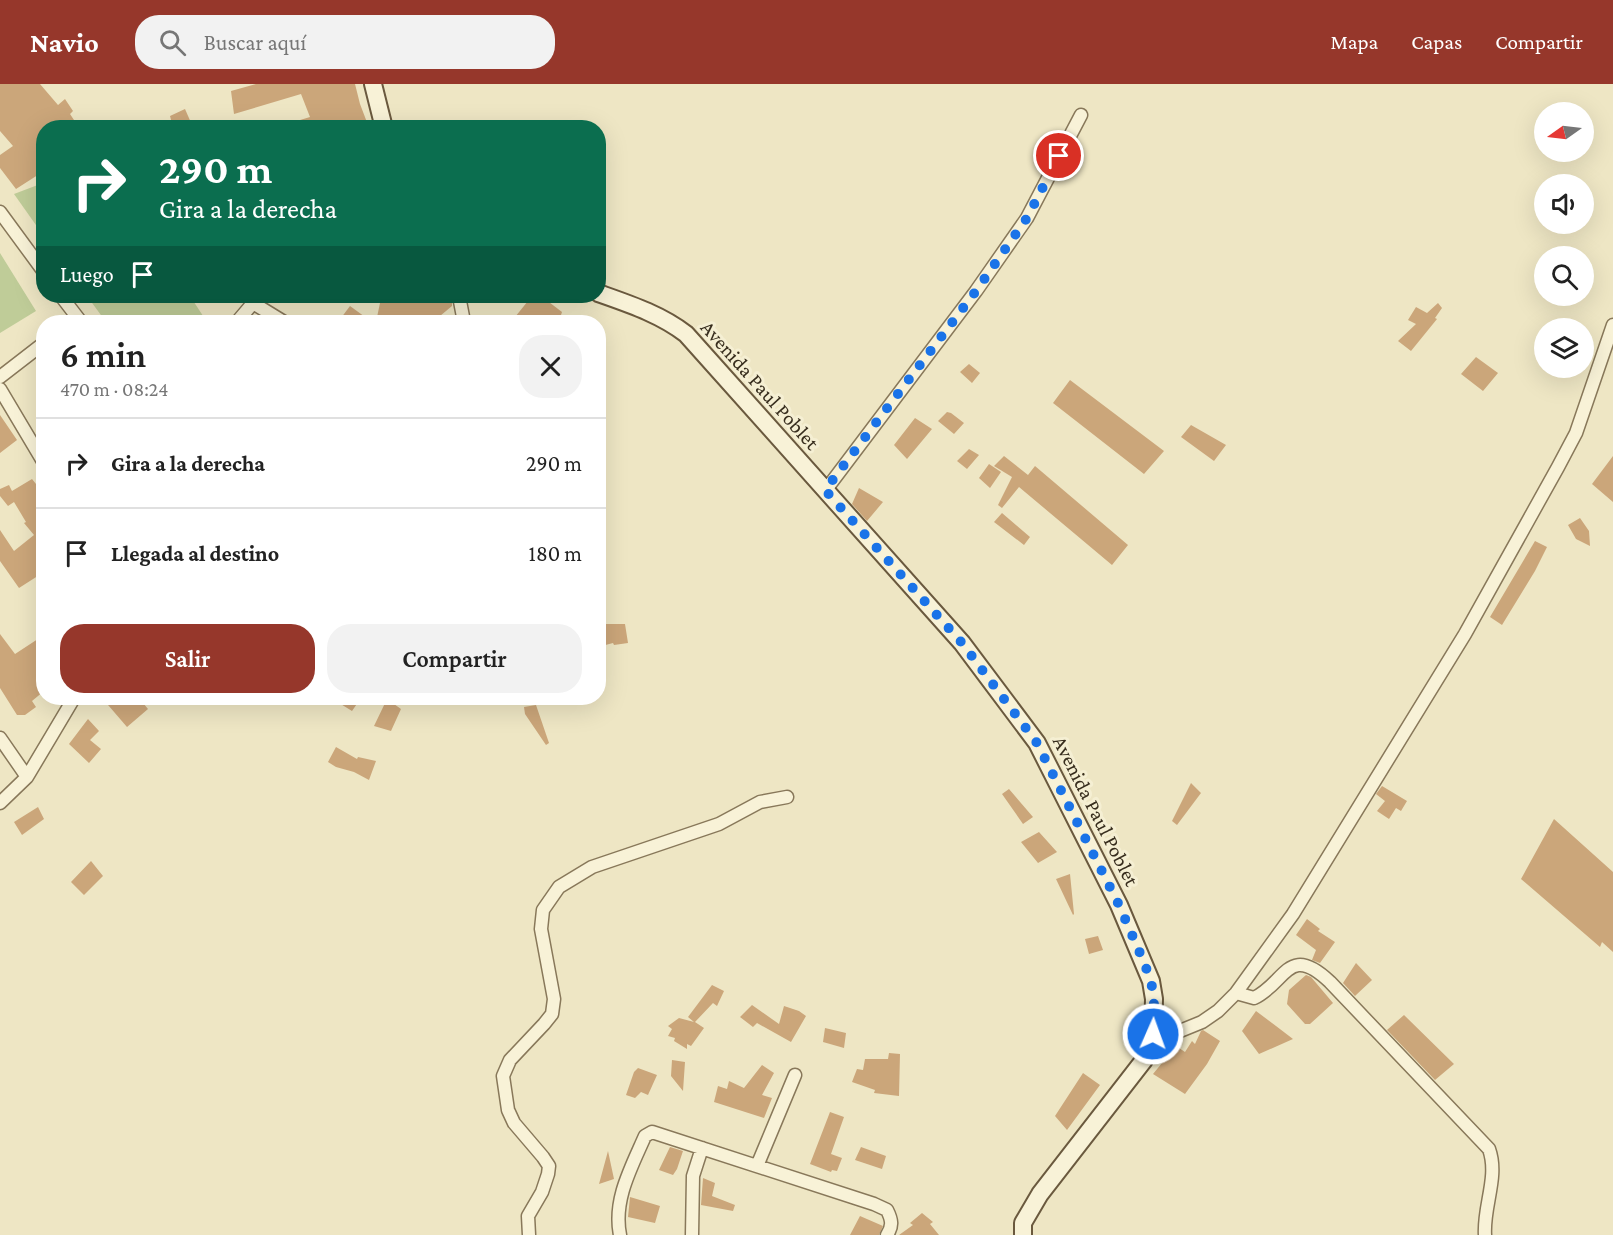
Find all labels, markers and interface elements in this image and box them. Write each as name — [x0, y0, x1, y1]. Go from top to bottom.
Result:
search box — [135, 15, 555, 69]
icon: search — [156, 26, 189, 59]
text: Navio — [30, 27, 99, 58]
text: Buscar aquí — [204, 30, 306, 55]
text: Mapa — [1330, 30, 1378, 54]
text: Capas — [1411, 30, 1462, 54]
text: Compartir — [1495, 30, 1583, 54]
north arrow — [1534, 102, 1594, 162]
map controls — [1534, 102, 1594, 378]
pin — [1033, 130, 1084, 181]
icon: arrive — [1042, 139, 1075, 172]
icon: right — [60, 144, 138, 222]
text: 290 m — [159, 145, 272, 192]
button: sound — [1534, 174, 1594, 234]
text: Gira a la derecha — [159, 194, 337, 224]
button: search — [1534, 246, 1594, 306]
icon: arrive — [126, 258, 159, 291]
text: Luego — [60, 262, 114, 287]
street label: Avenida Paul Poblet — [696, 316, 825, 455]
button: layers — [1534, 318, 1594, 378]
text: 6 min — [60, 335, 146, 375]
button: close — [519, 335, 582, 398]
text: 470 m · 08:24 — [60, 378, 168, 400]
icon: right — [60, 447, 93, 480]
text: Gira a la derecha — [111, 451, 265, 476]
text: 290 m — [526, 451, 582, 476]
icon: arrive — [60, 537, 93, 570]
text: Llegada al destino — [111, 541, 279, 566]
text: 180 m — [529, 541, 582, 566]
button: Salir — [60, 624, 315, 693]
button: Compartir — [327, 624, 582, 693]
street label: Avenida Paul Poblet — [1048, 732, 1145, 891]
position arrow — [1121, 1002, 1185, 1066]

